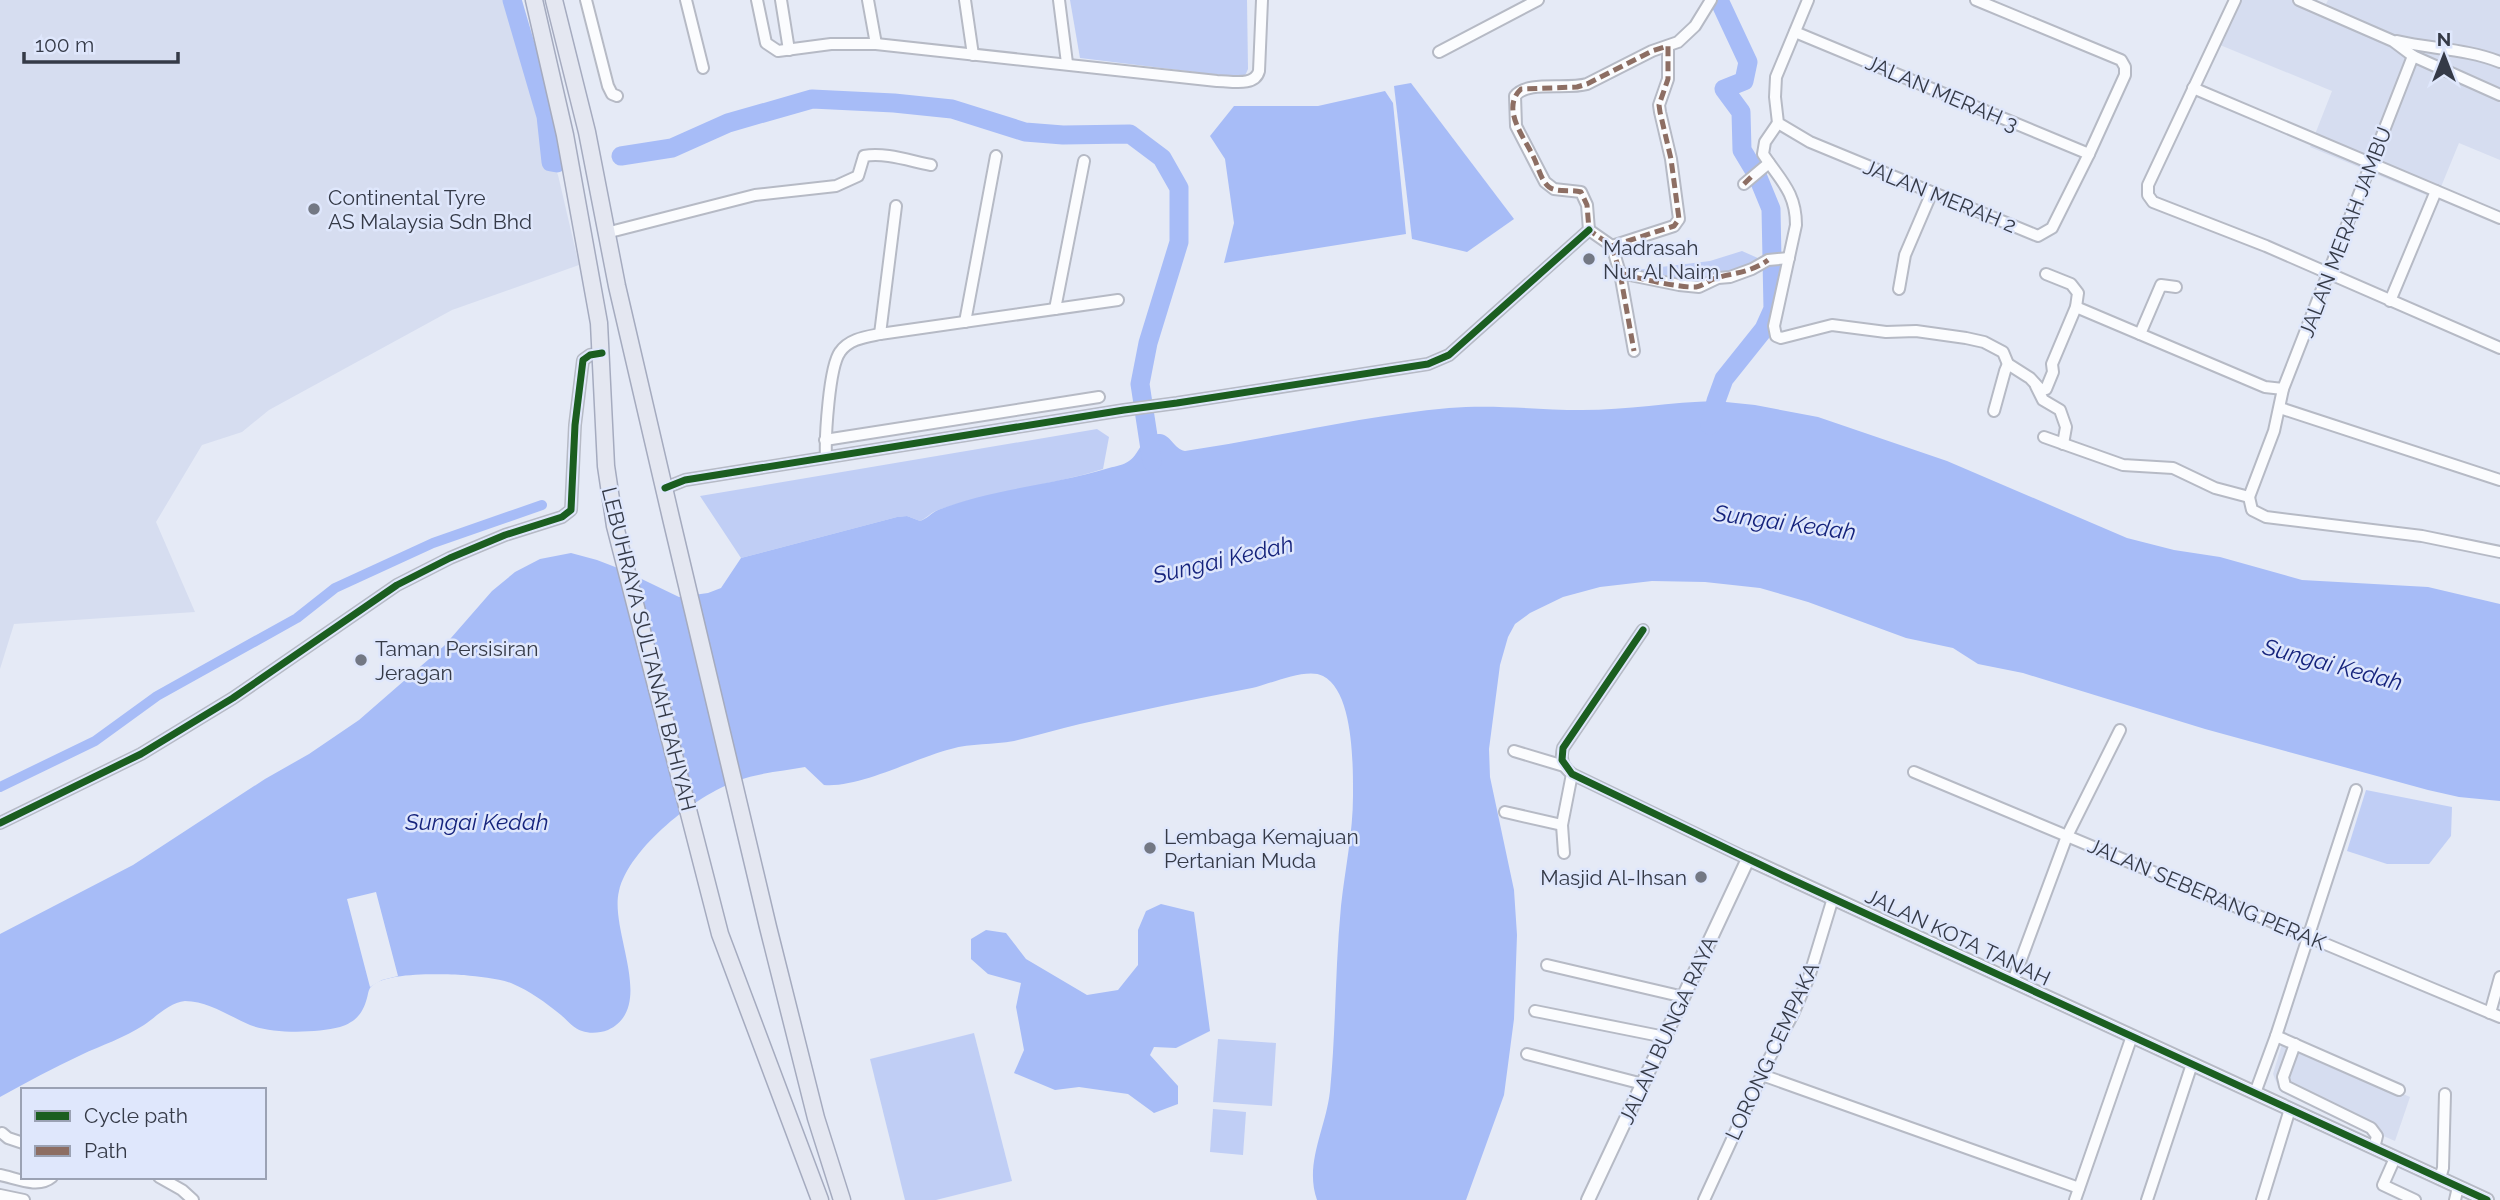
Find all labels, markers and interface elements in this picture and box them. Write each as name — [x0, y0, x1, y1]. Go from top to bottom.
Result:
scale bar — [24, 21, 178, 65]
north arrow — [2409, 21, 2479, 91]
text: N — [2437, 28, 2451, 50]
text: 100 m — [35, 32, 94, 57]
street label: JALAN MERAH 3 — [1862, 50, 2022, 136]
street label: JALAN MERAH JAMBU — [2293, 123, 2397, 341]
street label: JALAN MERAH 2 — [1860, 154, 2020, 238]
place label: Continental Tyre AS Malaysia Sdn Bhd — [328, 185, 532, 234]
marker: Continental Tyre AS Malaysia Sdn Bhd — [306, 201, 322, 217]
place label: Madrasah Nur Al Naim — [1603, 235, 1719, 284]
marker: Madrasah Nur Al Naim — [1581, 251, 1597, 267]
street label: LEBUHRAYA SULTANAH BAHIYAH — [597, 484, 701, 814]
water label: Sungai Kedah — [1711, 499, 1858, 545]
water label: Sungai Kedah — [1149, 530, 1296, 589]
water label: Sungai Kedah — [2259, 632, 2406, 696]
place label: Taman Persisiran Jeragan — [375, 636, 538, 685]
marker: Taman Persisiran Jeragan — [353, 652, 369, 668]
water label: Sungai Kedah — [404, 808, 549, 835]
place label: Lembaga Kemajuan Pertanian Muda — [1164, 824, 1359, 873]
street label: JALAN SEBERANG PERAK — [2084, 832, 2330, 956]
marker: Lembaga Kemajuan Pertanian Muda — [1142, 840, 1158, 856]
place label: Masjid Al-Ihsan — [1540, 865, 1687, 890]
marker: Masjid Al-Ihsan — [1693, 869, 1709, 885]
street label: JALAN KOTA TANAH — [1862, 883, 2054, 991]
street label: JALAN BUNGA RAYA — [1613, 932, 1723, 1128]
street label: LORONG CEMPAKA — [1720, 958, 1824, 1144]
legend — [21, 1088, 266, 1179]
text: Cycle path — [84, 1103, 188, 1128]
text: Path — [84, 1138, 128, 1163]

